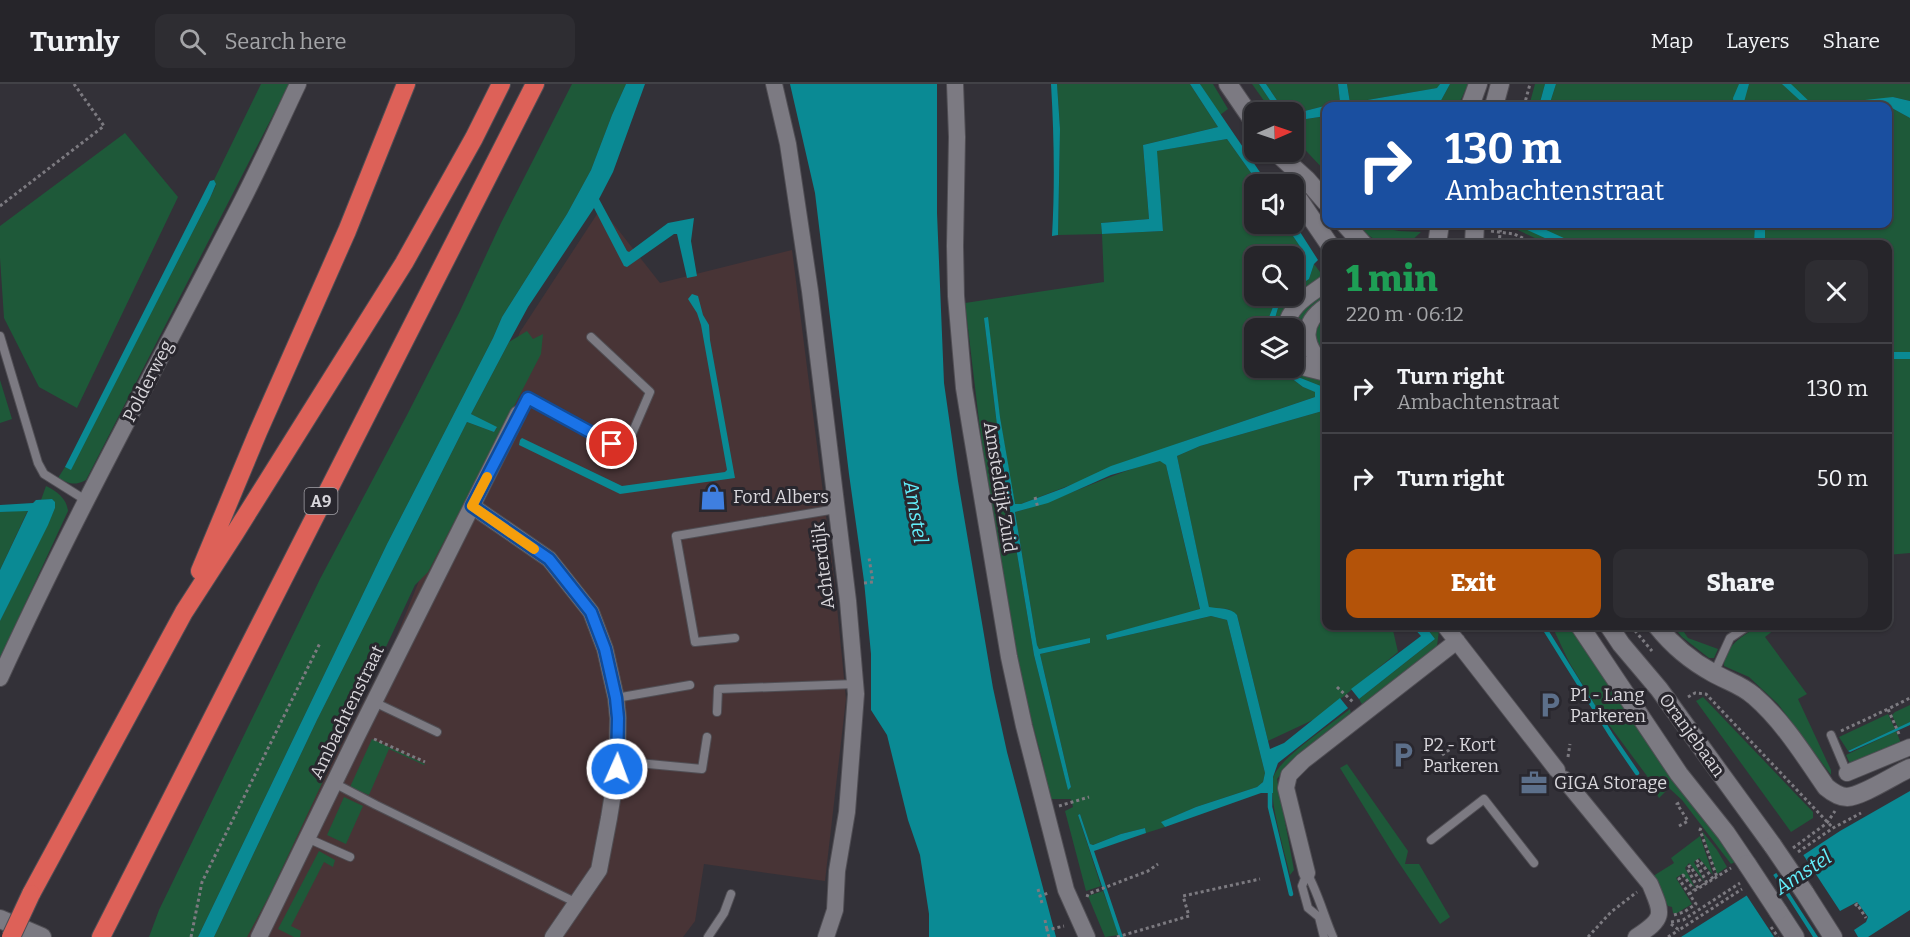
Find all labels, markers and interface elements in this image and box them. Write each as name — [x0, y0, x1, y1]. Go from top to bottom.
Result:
search box — [155, 14, 575, 68]
text: Turnly — [30, 25, 119, 58]
icon: search — [176, 25, 209, 58]
text: Search here — [224, 28, 347, 55]
text: Map — [1651, 28, 1693, 54]
text: Layers — [1726, 28, 1790, 54]
text: Share — [1823, 28, 1880, 54]
north arrow — [1244, 102, 1304, 162]
map controls — [1244, 102, 1304, 378]
text: 130 m — [1445, 124, 1562, 174]
icon: right — [1346, 126, 1424, 204]
button: sound — [1244, 174, 1304, 234]
text: Ambachtenstraat — [1445, 175, 1664, 207]
button: search — [1244, 246, 1304, 306]
text: 1 min — [1346, 257, 1438, 301]
button: close — [1805, 260, 1868, 323]
text: 220 m · 06:12 — [1346, 302, 1464, 326]
button: layers — [1244, 318, 1304, 378]
street label: Polderweg — [118, 337, 178, 425]
text: Turn right — [1397, 363, 1505, 390]
icon: right — [1346, 372, 1379, 405]
text: 130 m — [1807, 375, 1868, 402]
text: Ambachtenstraat — [1397, 390, 1559, 414]
pin — [586, 418, 637, 469]
street label: Amsteldijk Zuid — [979, 420, 1021, 554]
icon: arrive — [595, 427, 628, 460]
icon: right — [1346, 462, 1379, 495]
text: Turn right — [1397, 465, 1505, 492]
text: 50 m — [1817, 465, 1868, 492]
water label: Amstel — [899, 478, 933, 545]
shop icon: Ford Albers — [698, 482, 728, 512]
place label: Ford Albers — [733, 486, 829, 508]
road number: A9 — [304, 488, 338, 514]
street label: Achterdijk — [807, 521, 839, 611]
button: Exit — [1346, 549, 1601, 618]
button: Share — [1613, 549, 1868, 618]
street label: Ambachtenstraat — [305, 641, 389, 783]
place label: P1 - Lang Parkeren — [1570, 684, 1647, 727]
street label: Oranjebaan — [1654, 689, 1730, 782]
parking icon: P1 - Lang Parkeren — [1535, 690, 1565, 720]
place label: P2 - Kort Parkeren — [1423, 734, 1500, 777]
position arrow — [585, 737, 649, 801]
parking icon: P2 - Kort Parkeren — [1388, 740, 1418, 770]
office icon: GIGA Storage — [1519, 768, 1549, 798]
place label: GIGA Storage — [1554, 772, 1667, 794]
water label: Amstel — [1769, 845, 1836, 900]

